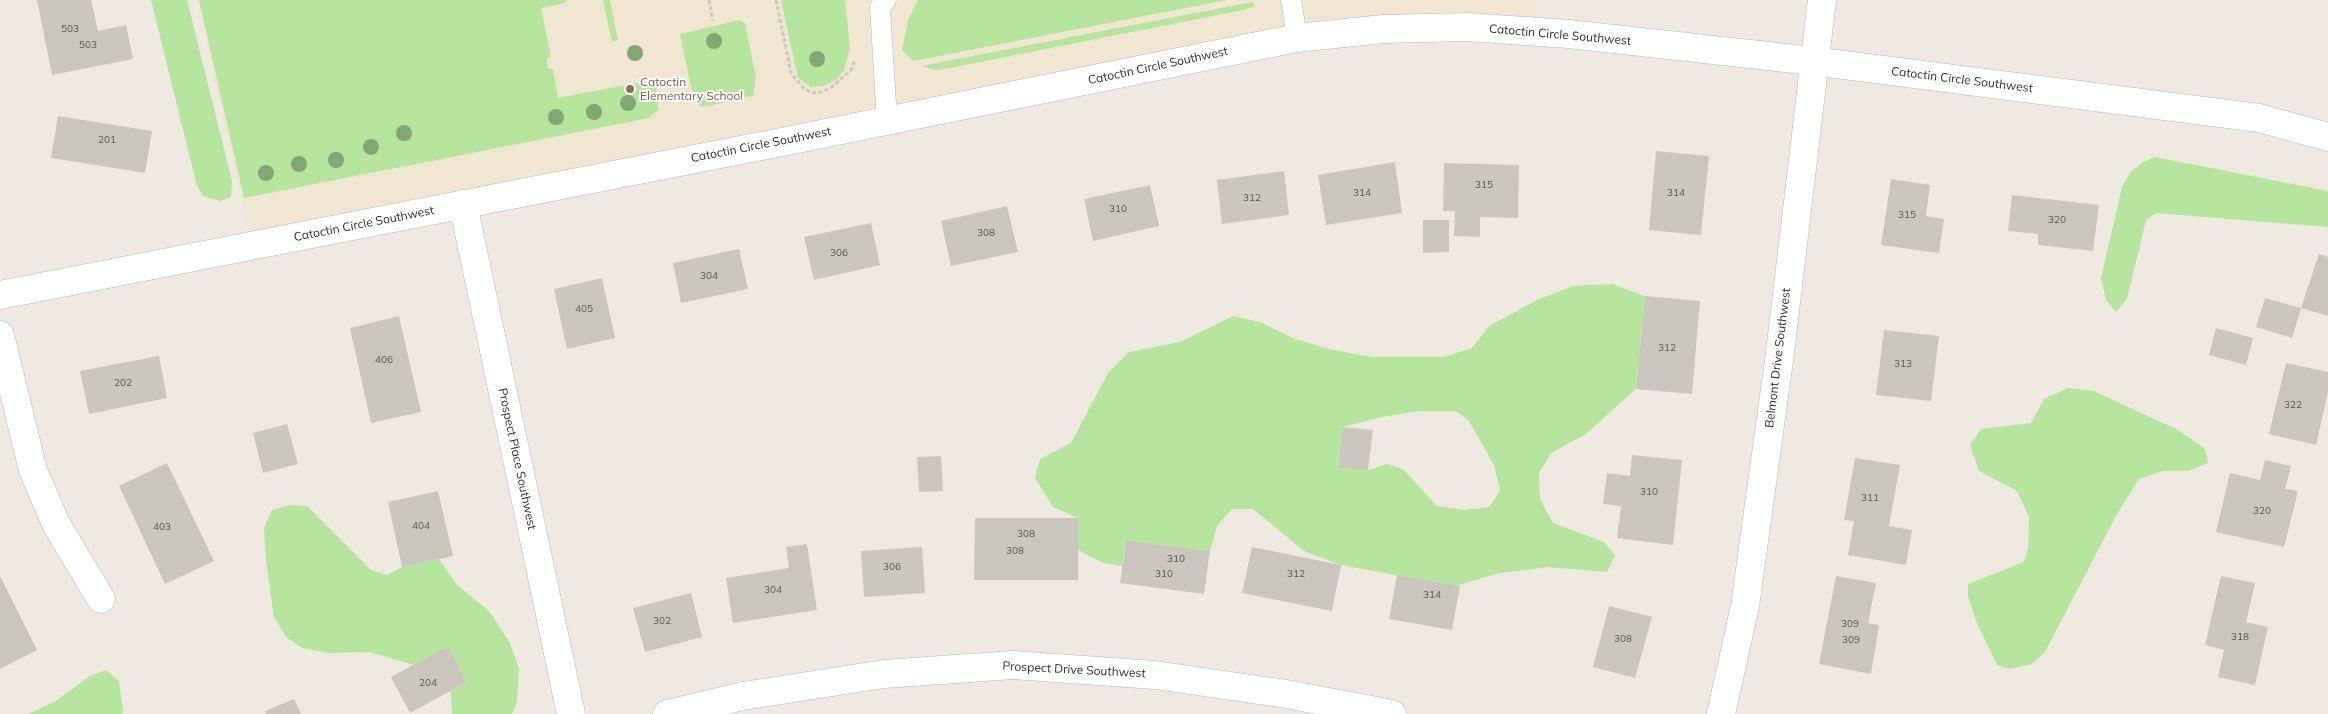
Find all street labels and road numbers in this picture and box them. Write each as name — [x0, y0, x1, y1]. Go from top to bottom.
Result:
street label: Catoctin Circle Southwest — [1488, 22, 1632, 48]
street label: Catoctin Circle Southwest — [1087, 44, 1229, 88]
street label: Catoctin Circle Southwest — [1890, 64, 2034, 96]
street label: Catoctin Circle Southwest — [690, 124, 832, 166]
street label: Catoctin Circle Southwest — [293, 203, 435, 245]
street label: Belmont Drive Southwest — [1762, 287, 1794, 429]
street label: Prospect Place Southwest — [495, 387, 539, 531]
street label: Prospect Drive Southwest — [1002, 659, 1146, 681]

